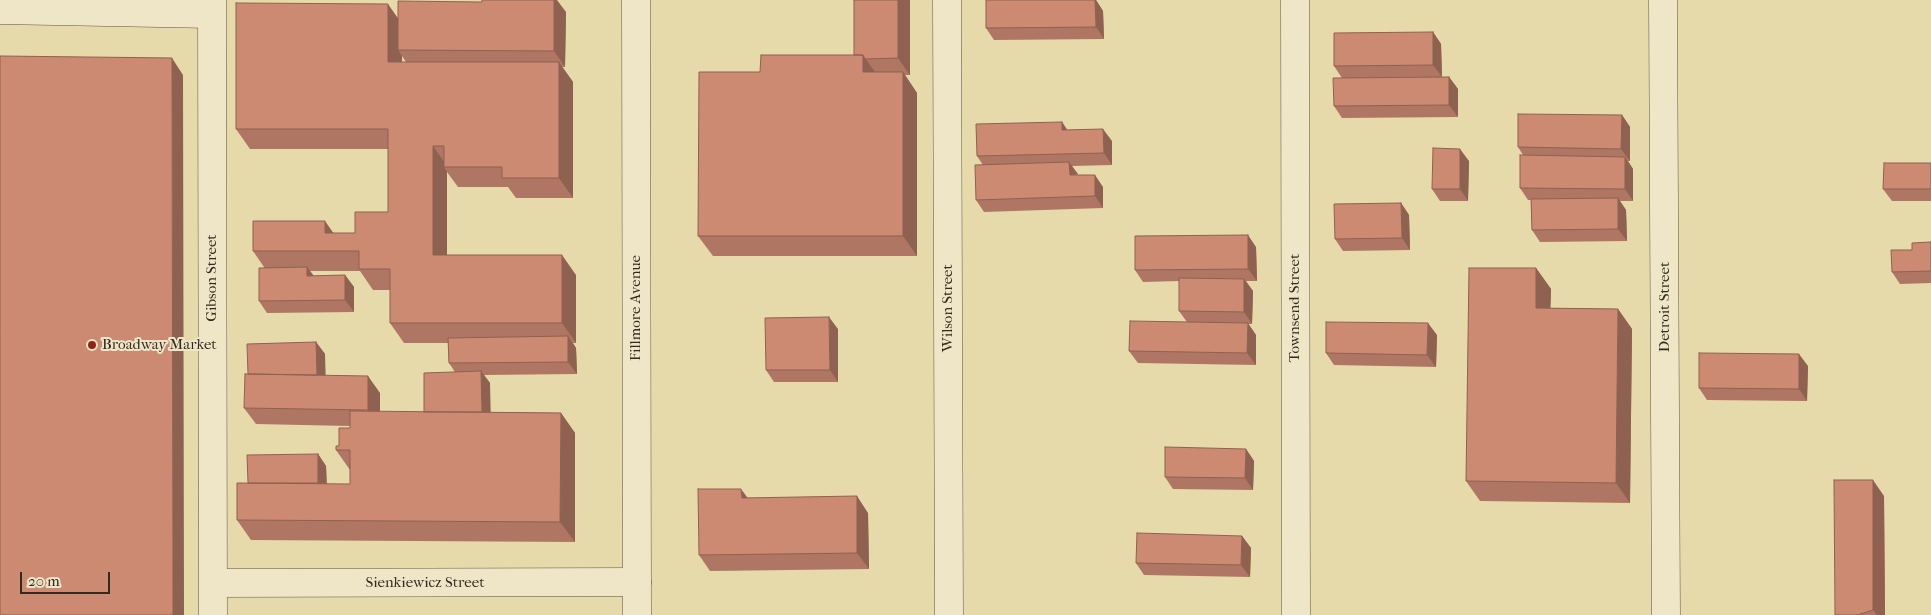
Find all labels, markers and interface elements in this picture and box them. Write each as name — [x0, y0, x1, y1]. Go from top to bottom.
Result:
street label: Gibson Street — [203, 234, 221, 322]
street label: Townsend Street — [1286, 254, 1304, 362]
street label: Fillmore Avenue — [627, 255, 645, 361]
street label: Detroit Street — [1656, 262, 1674, 352]
street label: Wilson Street — [939, 264, 957, 352]
place label: Broadway Market — [102, 336, 217, 354]
marker: Broadway Market — [86, 339, 98, 351]
scale bar — [22, 562, 112, 594]
text: 20 m — [28, 572, 60, 590]
street label: Sienkiewicz Street — [365, 574, 485, 592]

